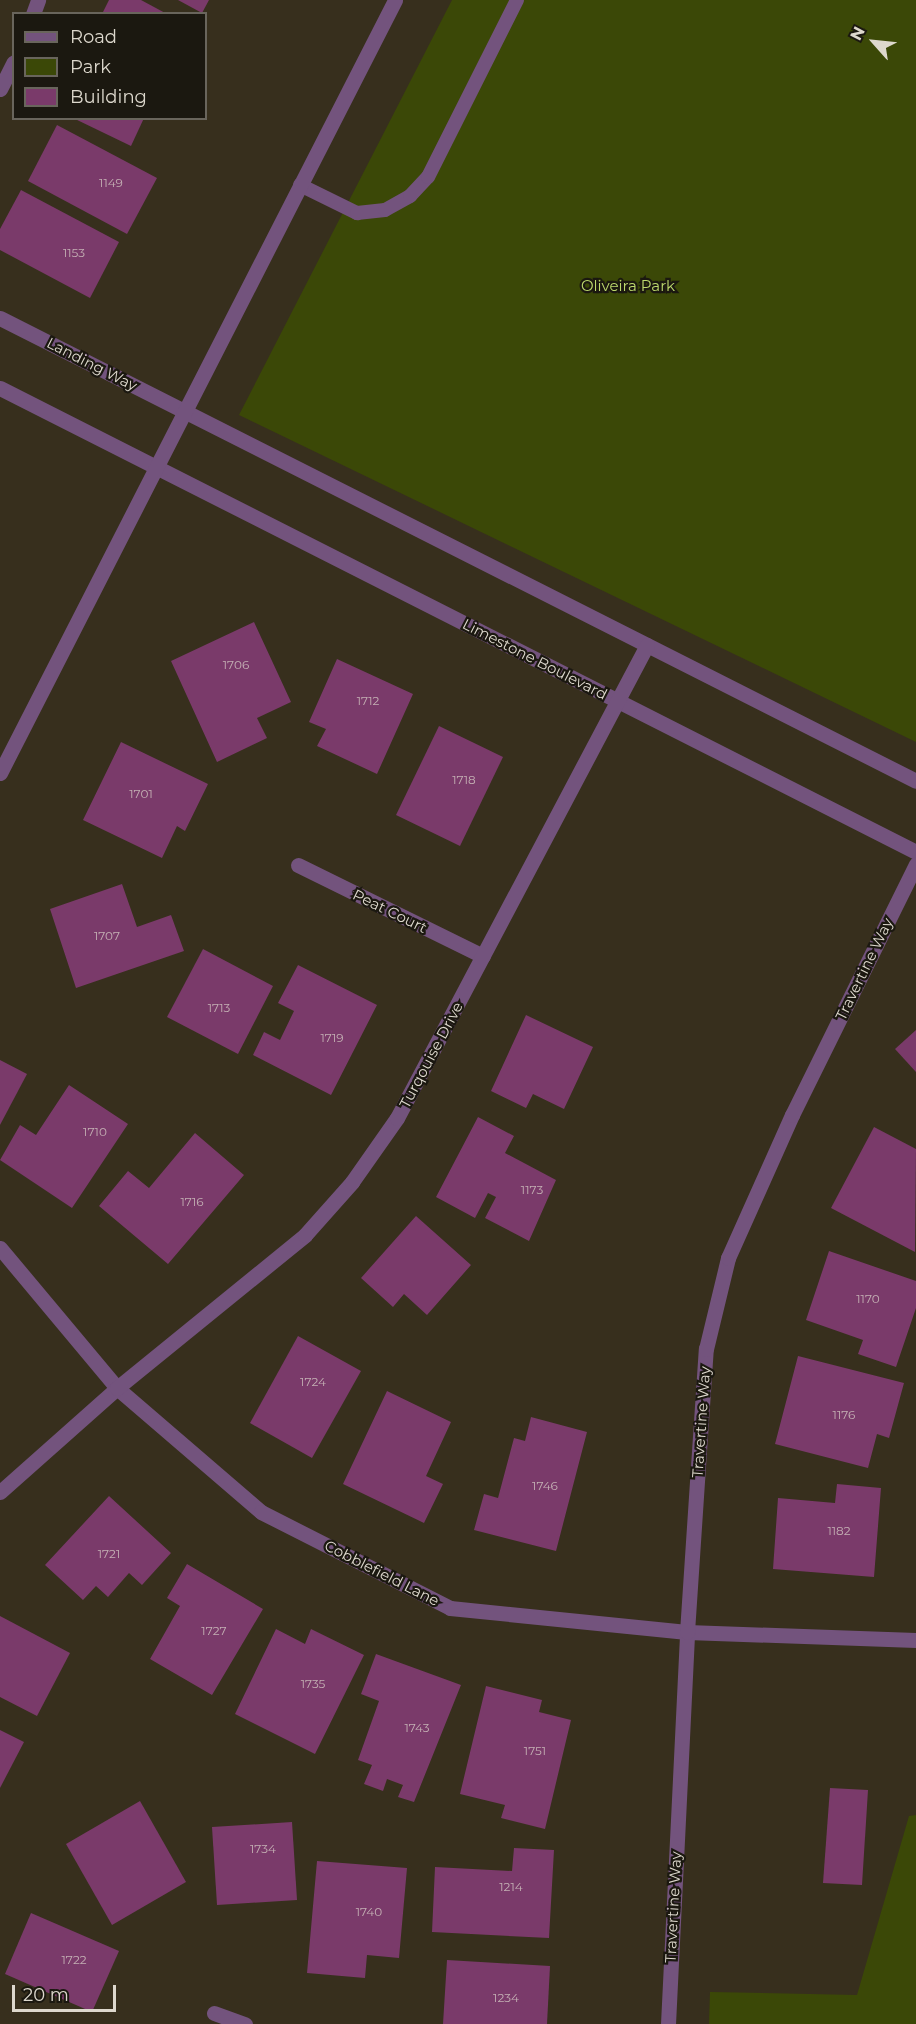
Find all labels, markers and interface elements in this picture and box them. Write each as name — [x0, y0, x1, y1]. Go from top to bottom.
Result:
legend — [12, 12, 207, 120]
north arrow — [844, 12, 904, 72]
text: N — [846, 24, 869, 44]
text: Road — [70, 26, 117, 48]
text: Park — [70, 56, 111, 78]
text: Building — [70, 86, 147, 108]
house number: 1149 — [99, 176, 123, 190]
house number: 1153 — [63, 246, 85, 260]
park label: Oliveira Park — [581, 277, 675, 295]
street label: Landing Way — [44, 334, 140, 394]
street label: Limestone Boulevard — [460, 615, 610, 703]
house number: 1706 — [223, 658, 249, 672]
house number: 1712 — [357, 694, 379, 708]
house number: 1718 — [452, 773, 476, 787]
house number: 1701 — [129, 787, 153, 801]
street label: Peat Court — [350, 885, 430, 937]
street label: Travertine Way — [831, 915, 897, 1023]
house number: 1707 — [94, 929, 120, 943]
street label: Turqouise Drive — [395, 999, 467, 1111]
house number: 1713 — [208, 1001, 230, 1015]
house number: 1719 — [320, 1031, 344, 1045]
house number: 1710 — [83, 1125, 107, 1139]
house number: 1173 — [521, 1183, 543, 1197]
house number: 1716 — [180, 1195, 204, 1209]
house number: 1170 — [856, 1292, 880, 1306]
street label: Travertine Way — [688, 1366, 714, 1478]
house number: 1724 — [300, 1375, 326, 1389]
house number: 1176 — [833, 1408, 855, 1422]
house number: 1746 — [532, 1479, 558, 1493]
house number: 1182 — [827, 1524, 851, 1538]
street label: Cobblefield Lane — [322, 1536, 442, 1610]
house number: 1721 — [98, 1547, 120, 1561]
house number: 1727 — [201, 1624, 227, 1638]
house number: 1735 — [301, 1677, 325, 1691]
house number: 1743 — [404, 1721, 430, 1735]
house number: 1751 — [524, 1744, 546, 1758]
house number: 1734 — [250, 1842, 276, 1856]
street label: Travertine Way — [661, 1851, 685, 1963]
house number: 1214 — [499, 1880, 523, 1894]
house number: 1740 — [356, 1905, 382, 1919]
house number: 1722 — [61, 1953, 87, 1967]
scale bar — [15, 1973, 118, 2011]
text: 20 m — [23, 1984, 69, 2006]
house number: 1234 — [493, 1991, 519, 2005]

